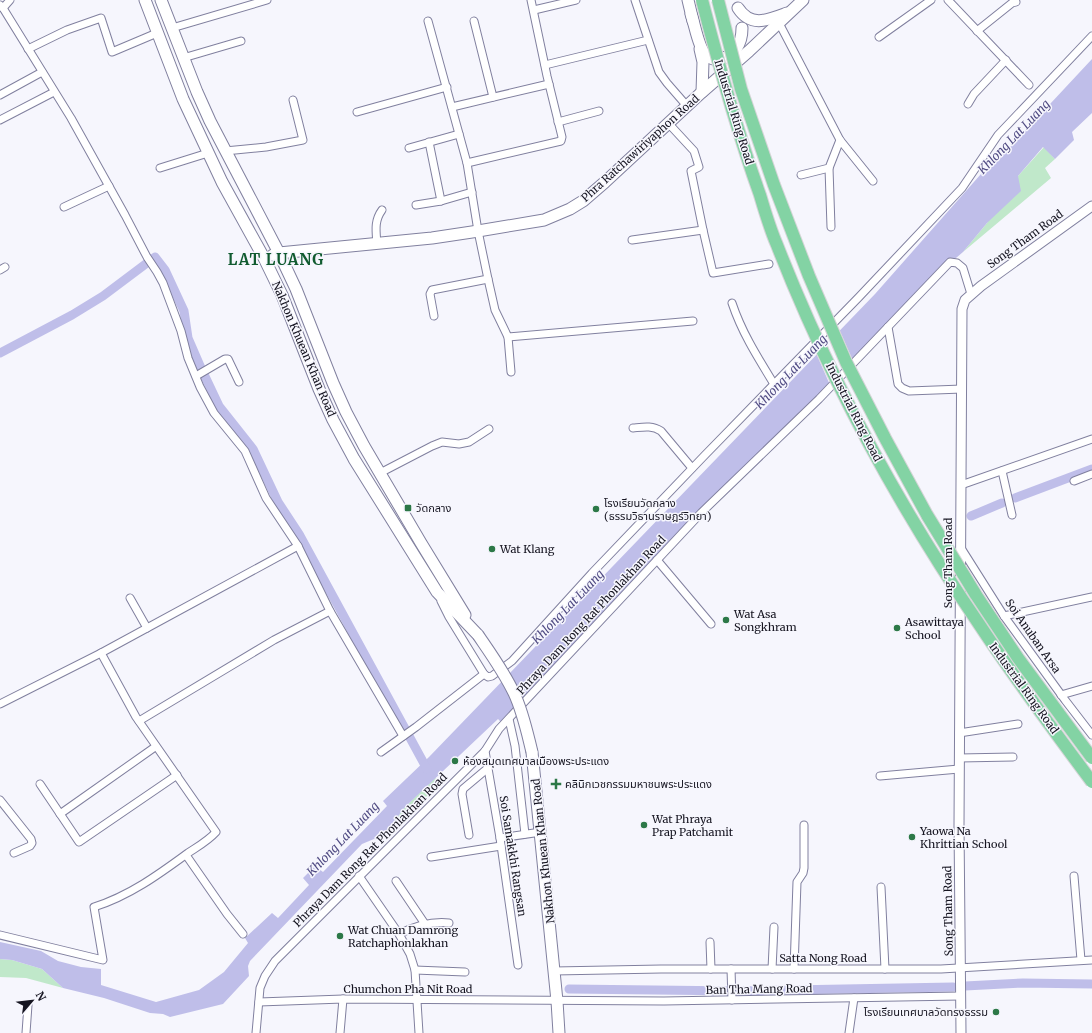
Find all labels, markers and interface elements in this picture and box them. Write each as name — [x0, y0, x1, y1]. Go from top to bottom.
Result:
street label: Industrial Ring Road — [711, 58, 757, 167]
street label: Phra Ratchawiriyaphon Road — [578, 91, 702, 205]
water label: Khlong Lat Luang — [974, 96, 1053, 178]
street label: Song Tham Road — [984, 207, 1066, 271]
district label: LAT LUANG — [228, 250, 324, 269]
street label: Nakhon Khuean Khan Road — [269, 279, 339, 419]
water label: Khlong Lat Luang — [751, 331, 830, 413]
street label: Industrial Ring Road — [823, 360, 885, 464]
place label: โรงเรียนวัดกลาง (ธรรมวิธานราษฎร์วิทยา) — [604, 496, 712, 523]
place label: วัดกลาง — [416, 501, 452, 515]
marker: วัดกลาง — [403, 503, 413, 513]
marker: โรงเรียนวัดกลาง (ธรรมวิธานราษฎร์วิทยา) — [591, 504, 601, 514]
street label: Song Tham Road — [941, 517, 955, 608]
street label: Phraya Dam Rong Rat Phonlakhan Road — [514, 532, 669, 697]
place label: Wat Klang — [499, 542, 555, 556]
marker: Wat Klang — [487, 544, 497, 554]
water label: Khlong Lat Luang — [528, 566, 607, 648]
street label: Soi Anuban Arsa — [1002, 596, 1064, 676]
place label: Wat Asa Songkhram — [733, 607, 797, 634]
marker: Wat Asa Songkhram — [721, 615, 731, 625]
place label: Asawittaya School — [904, 615, 964, 642]
marker: Asawittaya School — [892, 623, 902, 633]
street label: Industrial Ring Road — [986, 640, 1062, 737]
place label: ห้องสมุดเทศบาลเมืองพระประแดง — [463, 754, 609, 768]
marker: ห้องสมุดเทศบาลเมืองพระประแดง — [450, 756, 460, 766]
street label: Phraya Dam Rong Rat Phonlakhan Road — [290, 770, 450, 930]
street label: Nakhon Khuean Khan Road — [528, 777, 558, 924]
place label: คลินิกเวชกรรมมหาชนพระประแดง — [565, 777, 712, 791]
marker: คลินิกเวชกรรมมหาชนพระประแดง — [550, 778, 562, 790]
street label: Soi Samakkhi Rangsan — [497, 795, 530, 918]
water label: Khlong Lat Luang — [303, 798, 382, 880]
place label: Wat Phraya Prap Patchamit — [651, 812, 734, 839]
marker: Wat Phraya Prap Patchamit — [639, 820, 649, 830]
place label: Yaowa Na Khrittian School — [919, 824, 1008, 851]
marker: Yaowa Na Khrittian School — [907, 832, 917, 842]
street label: Song Tham Road — [940, 865, 956, 956]
place label: Wat Chuan Damrong Ratchaphonlakhan — [347, 923, 458, 950]
marker: Wat Chuan Damrong Ratchaphonlakhan — [335, 931, 345, 941]
street label: Satta Nong Road — [779, 951, 867, 965]
north arrow — [12, 981, 52, 1021]
street label: Ban Tha Mang Road — [705, 981, 813, 997]
street label: Chumchon Pha Nit Road — [344, 982, 473, 996]
text: N — [33, 989, 49, 1004]
place label: โรงเรียนเทศบาลวัดทรงธรรม — [864, 1005, 988, 1019]
marker: โรงเรียนเทศบาลวัดทรงธรรม — [991, 1007, 1001, 1017]

